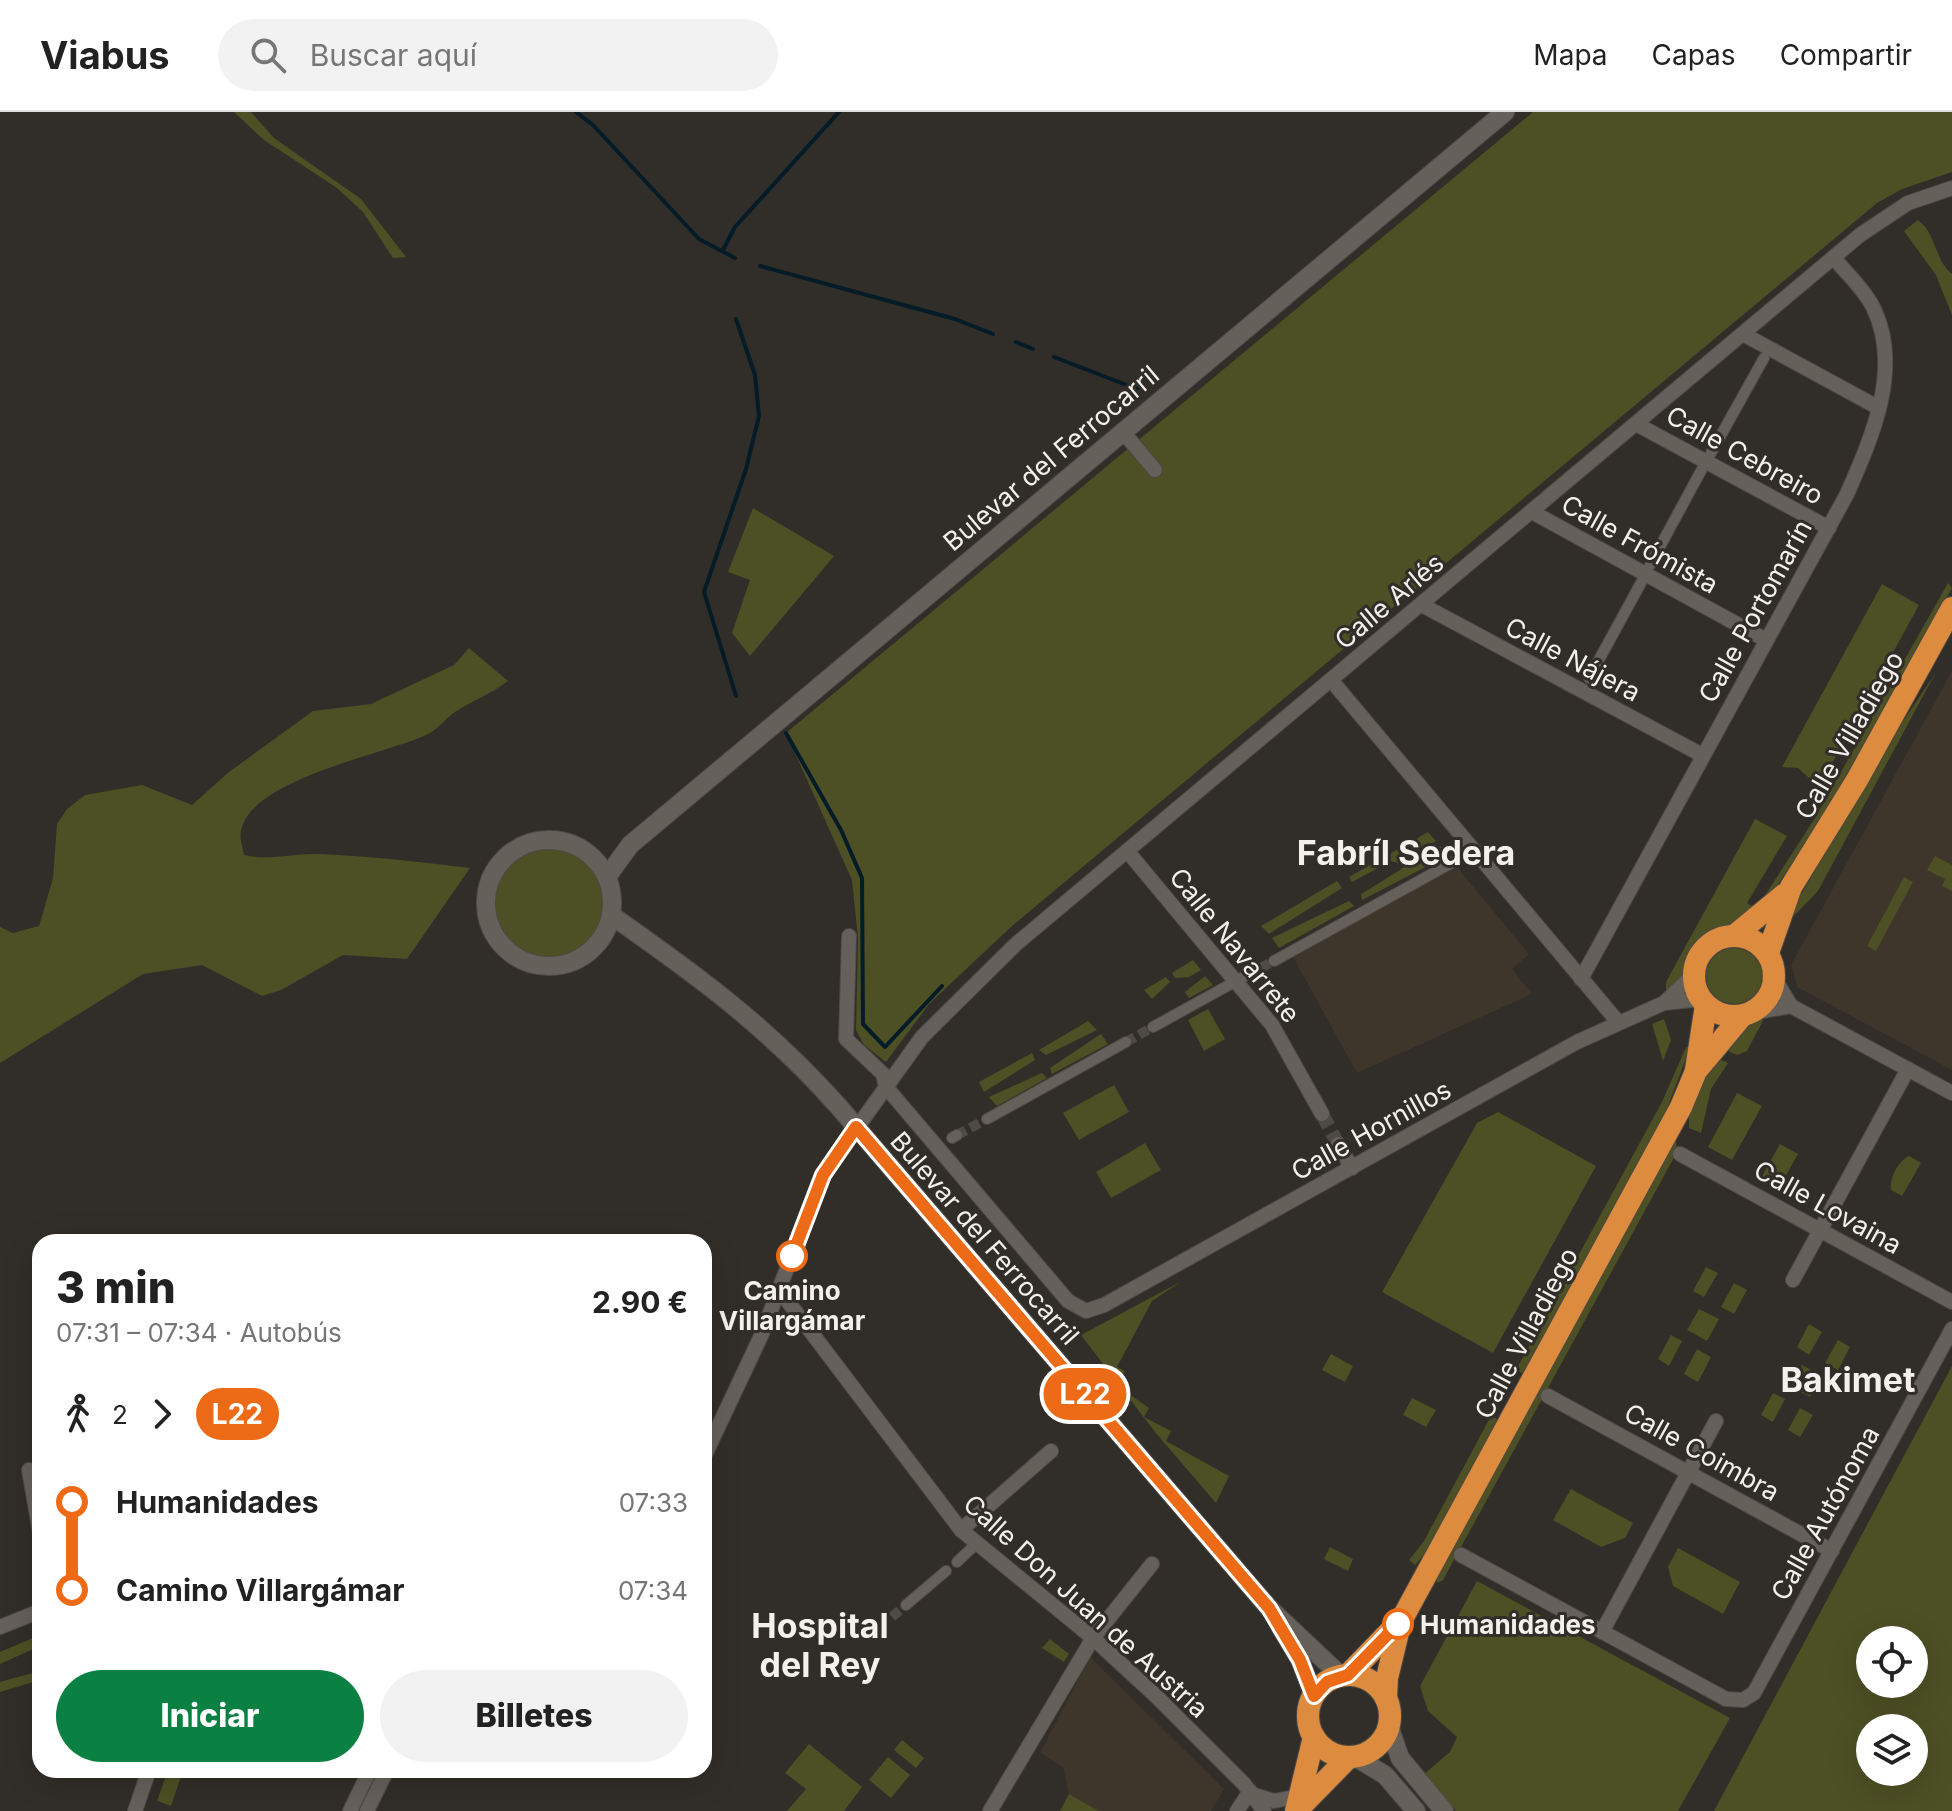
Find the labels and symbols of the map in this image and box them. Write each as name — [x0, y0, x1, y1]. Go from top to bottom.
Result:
street label: Bulevar del Ferrocarril — [937, 359, 1165, 557]
street label: Calle Cebreiro — [1661, 399, 1829, 511]
street label: Calle Frómista — [1556, 488, 1724, 600]
street label: Calle Portomarín — [1692, 514, 1818, 708]
street label: Calle Arlés — [1328, 547, 1450, 655]
street label: Calle Nájera — [1500, 610, 1646, 708]
street label: Calle Villadiego — [1788, 645, 1910, 825]
district label: Fabríl Sedera — [1297, 832, 1515, 873]
street label: Calle Navarrete — [1163, 862, 1307, 1028]
street label: Calle Hornillos — [1286, 1073, 1456, 1187]
street label: Bulevar del Ferrocarril — [884, 1125, 1086, 1351]
street label: Calle Lovaina — [1749, 1154, 1907, 1260]
marker: Camino Villargámar — [777, 1241, 807, 1271]
street label: Calle Villadiego — [1468, 1242, 1584, 1424]
place label: Camino Villargámar — [719, 1275, 866, 1336]
district label: Bakimet — [1781, 1359, 1915, 1400]
line badge: L22 — [1039, 1368, 1131, 1420]
street label: Calle Coimbra — [1619, 1397, 1785, 1507]
street label: Calle Autónoma — [1764, 1421, 1886, 1605]
street label: Calle Don Juan de Austria — [957, 1488, 1215, 1724]
district label: Hospital del Rey — [751, 1605, 889, 1685]
marker: Humanidades — [1383, 1609, 1413, 1639]
place label: Humanidades — [1420, 1609, 1596, 1640]

